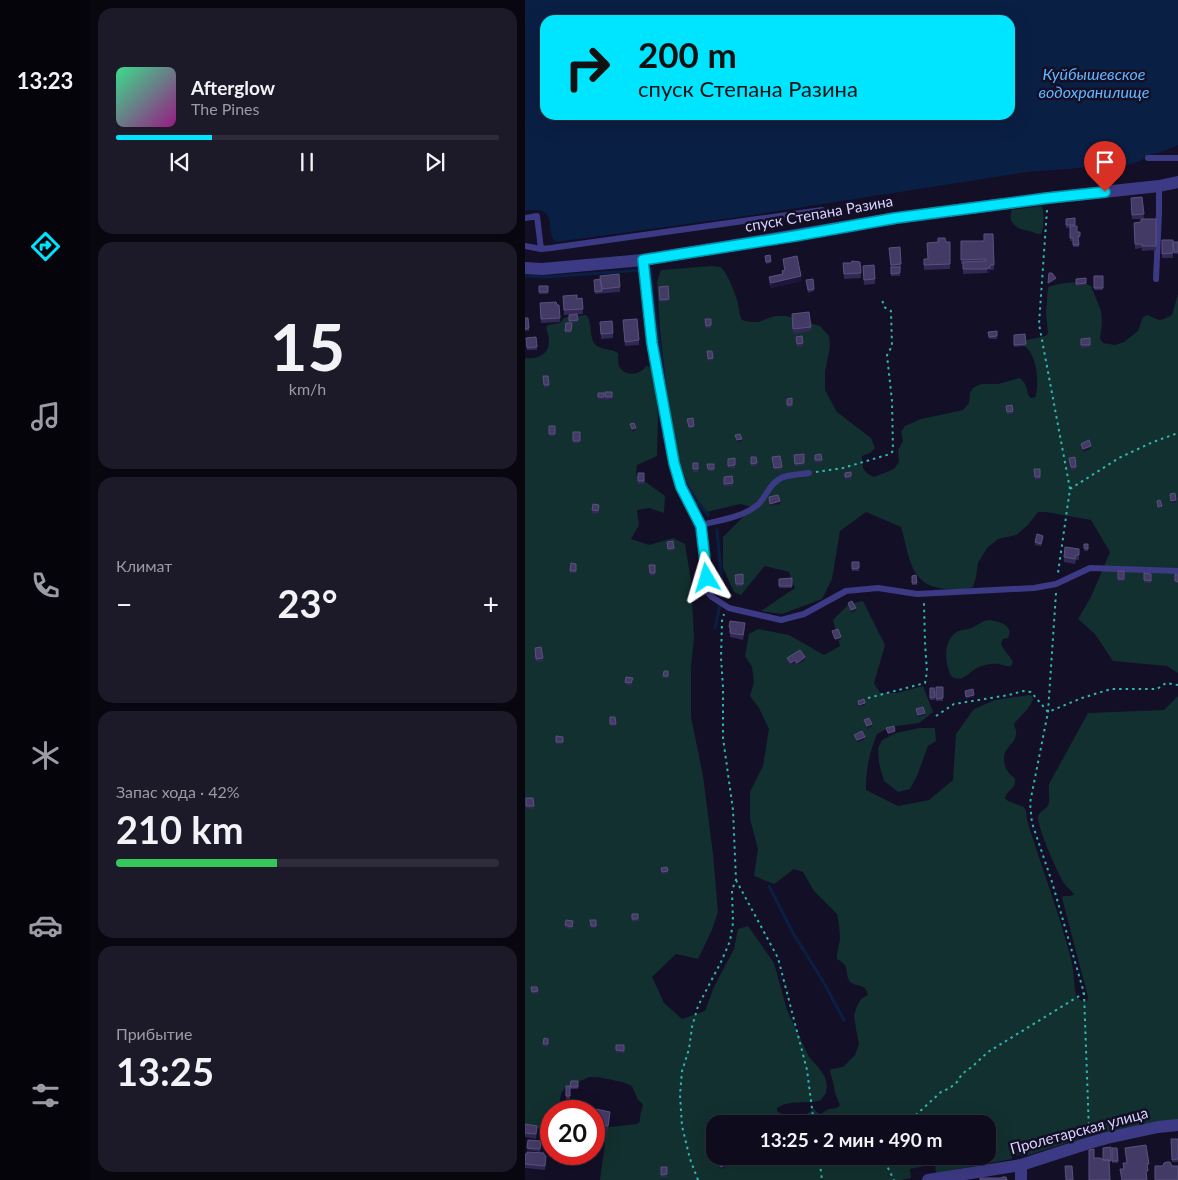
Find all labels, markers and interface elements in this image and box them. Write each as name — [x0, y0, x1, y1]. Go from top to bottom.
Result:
text: 200 m — [638, 33, 737, 75]
icon: right — [555, 35, 620, 100]
water label: Куйбышевское водохранилище — [1038, 64, 1150, 101]
text: 13:23 — [17, 67, 73, 94]
text: спуск Степана Разина — [638, 75, 858, 102]
text: Afterglow — [191, 76, 275, 99]
text: The Pines — [191, 99, 260, 118]
pin — [1084, 141, 1126, 192]
icon: previous — [166, 148, 194, 176]
icon: pause — [293, 148, 321, 176]
icon: next — [421, 148, 449, 176]
icon: arrive — [1091, 148, 1119, 176]
street label: спуск Степана Разина — [743, 191, 894, 235]
icon: directions — [28, 229, 63, 264]
text: 15 — [270, 307, 345, 385]
text: km/h — [289, 379, 326, 398]
icon: music — [28, 399, 63, 434]
position arrow — [680, 551, 732, 603]
text: Климат — [116, 556, 172, 575]
icon: phone — [28, 568, 63, 603]
text: 23° — [278, 580, 337, 626]
text: − — [116, 587, 132, 621]
text: + — [483, 587, 499, 621]
icon: climate — [28, 738, 63, 773]
text: Запас хода · 42% — [116, 782, 240, 801]
text: 210 km — [116, 806, 244, 852]
icon: car — [28, 908, 63, 943]
text: Прибытие — [116, 1024, 192, 1043]
text: 13:25 — [116, 1048, 214, 1094]
icon: filters — [28, 1078, 63, 1113]
speed limit sign: 20 — [540, 1100, 605, 1165]
street label: Пролетарская улица — [1008, 1103, 1150, 1157]
text: 13:25 · 2 мин · 490 m — [760, 1128, 942, 1151]

